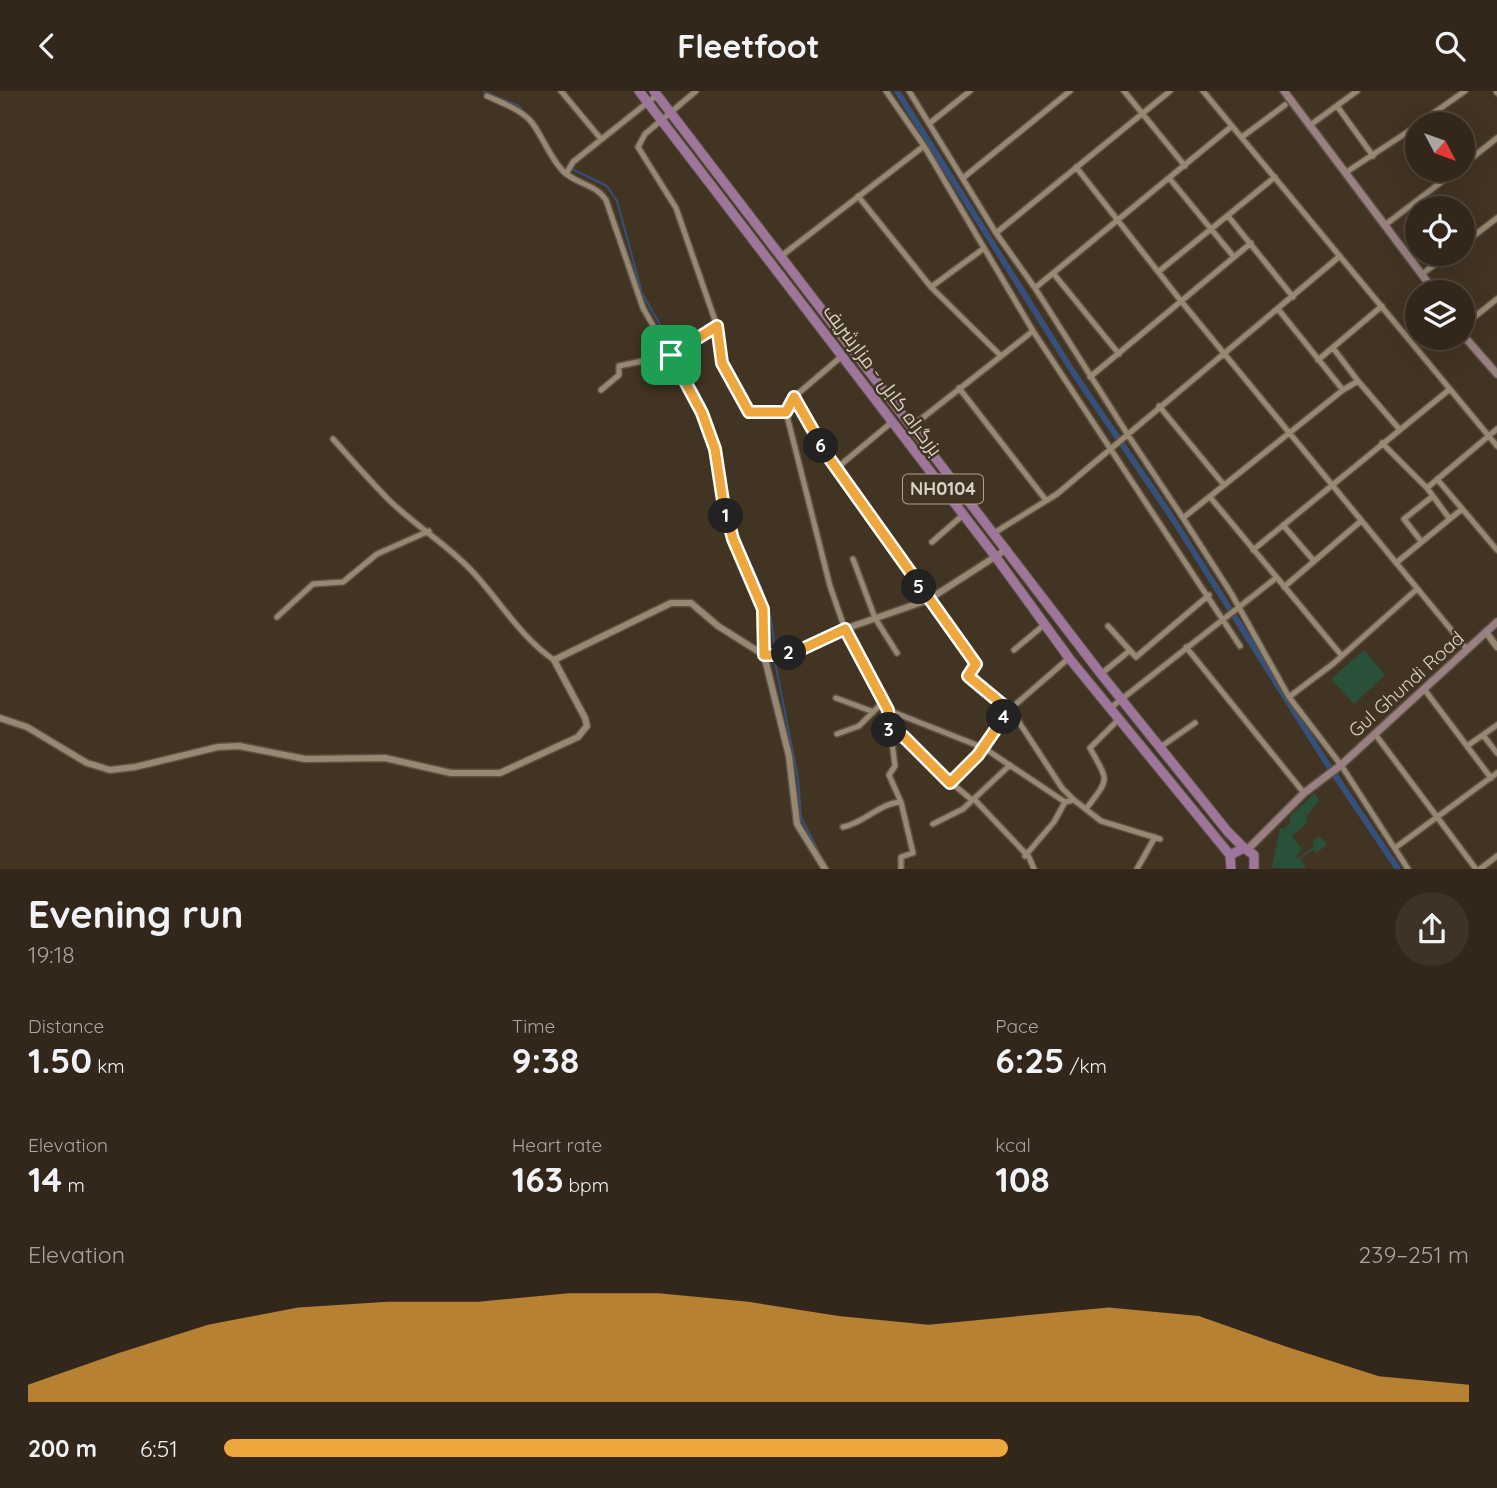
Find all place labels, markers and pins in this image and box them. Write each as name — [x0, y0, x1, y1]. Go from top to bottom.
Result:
pin — [641, 325, 701, 385]
pin: 6 — [804, 429, 838, 463]
pin: 1 — [708, 499, 744, 533]
pin: 5 — [902, 569, 936, 605]
pin: 2 — [772, 635, 806, 671]
pin: 4 — [986, 699, 1021, 735]
pin: 3 — [872, 713, 906, 747]

